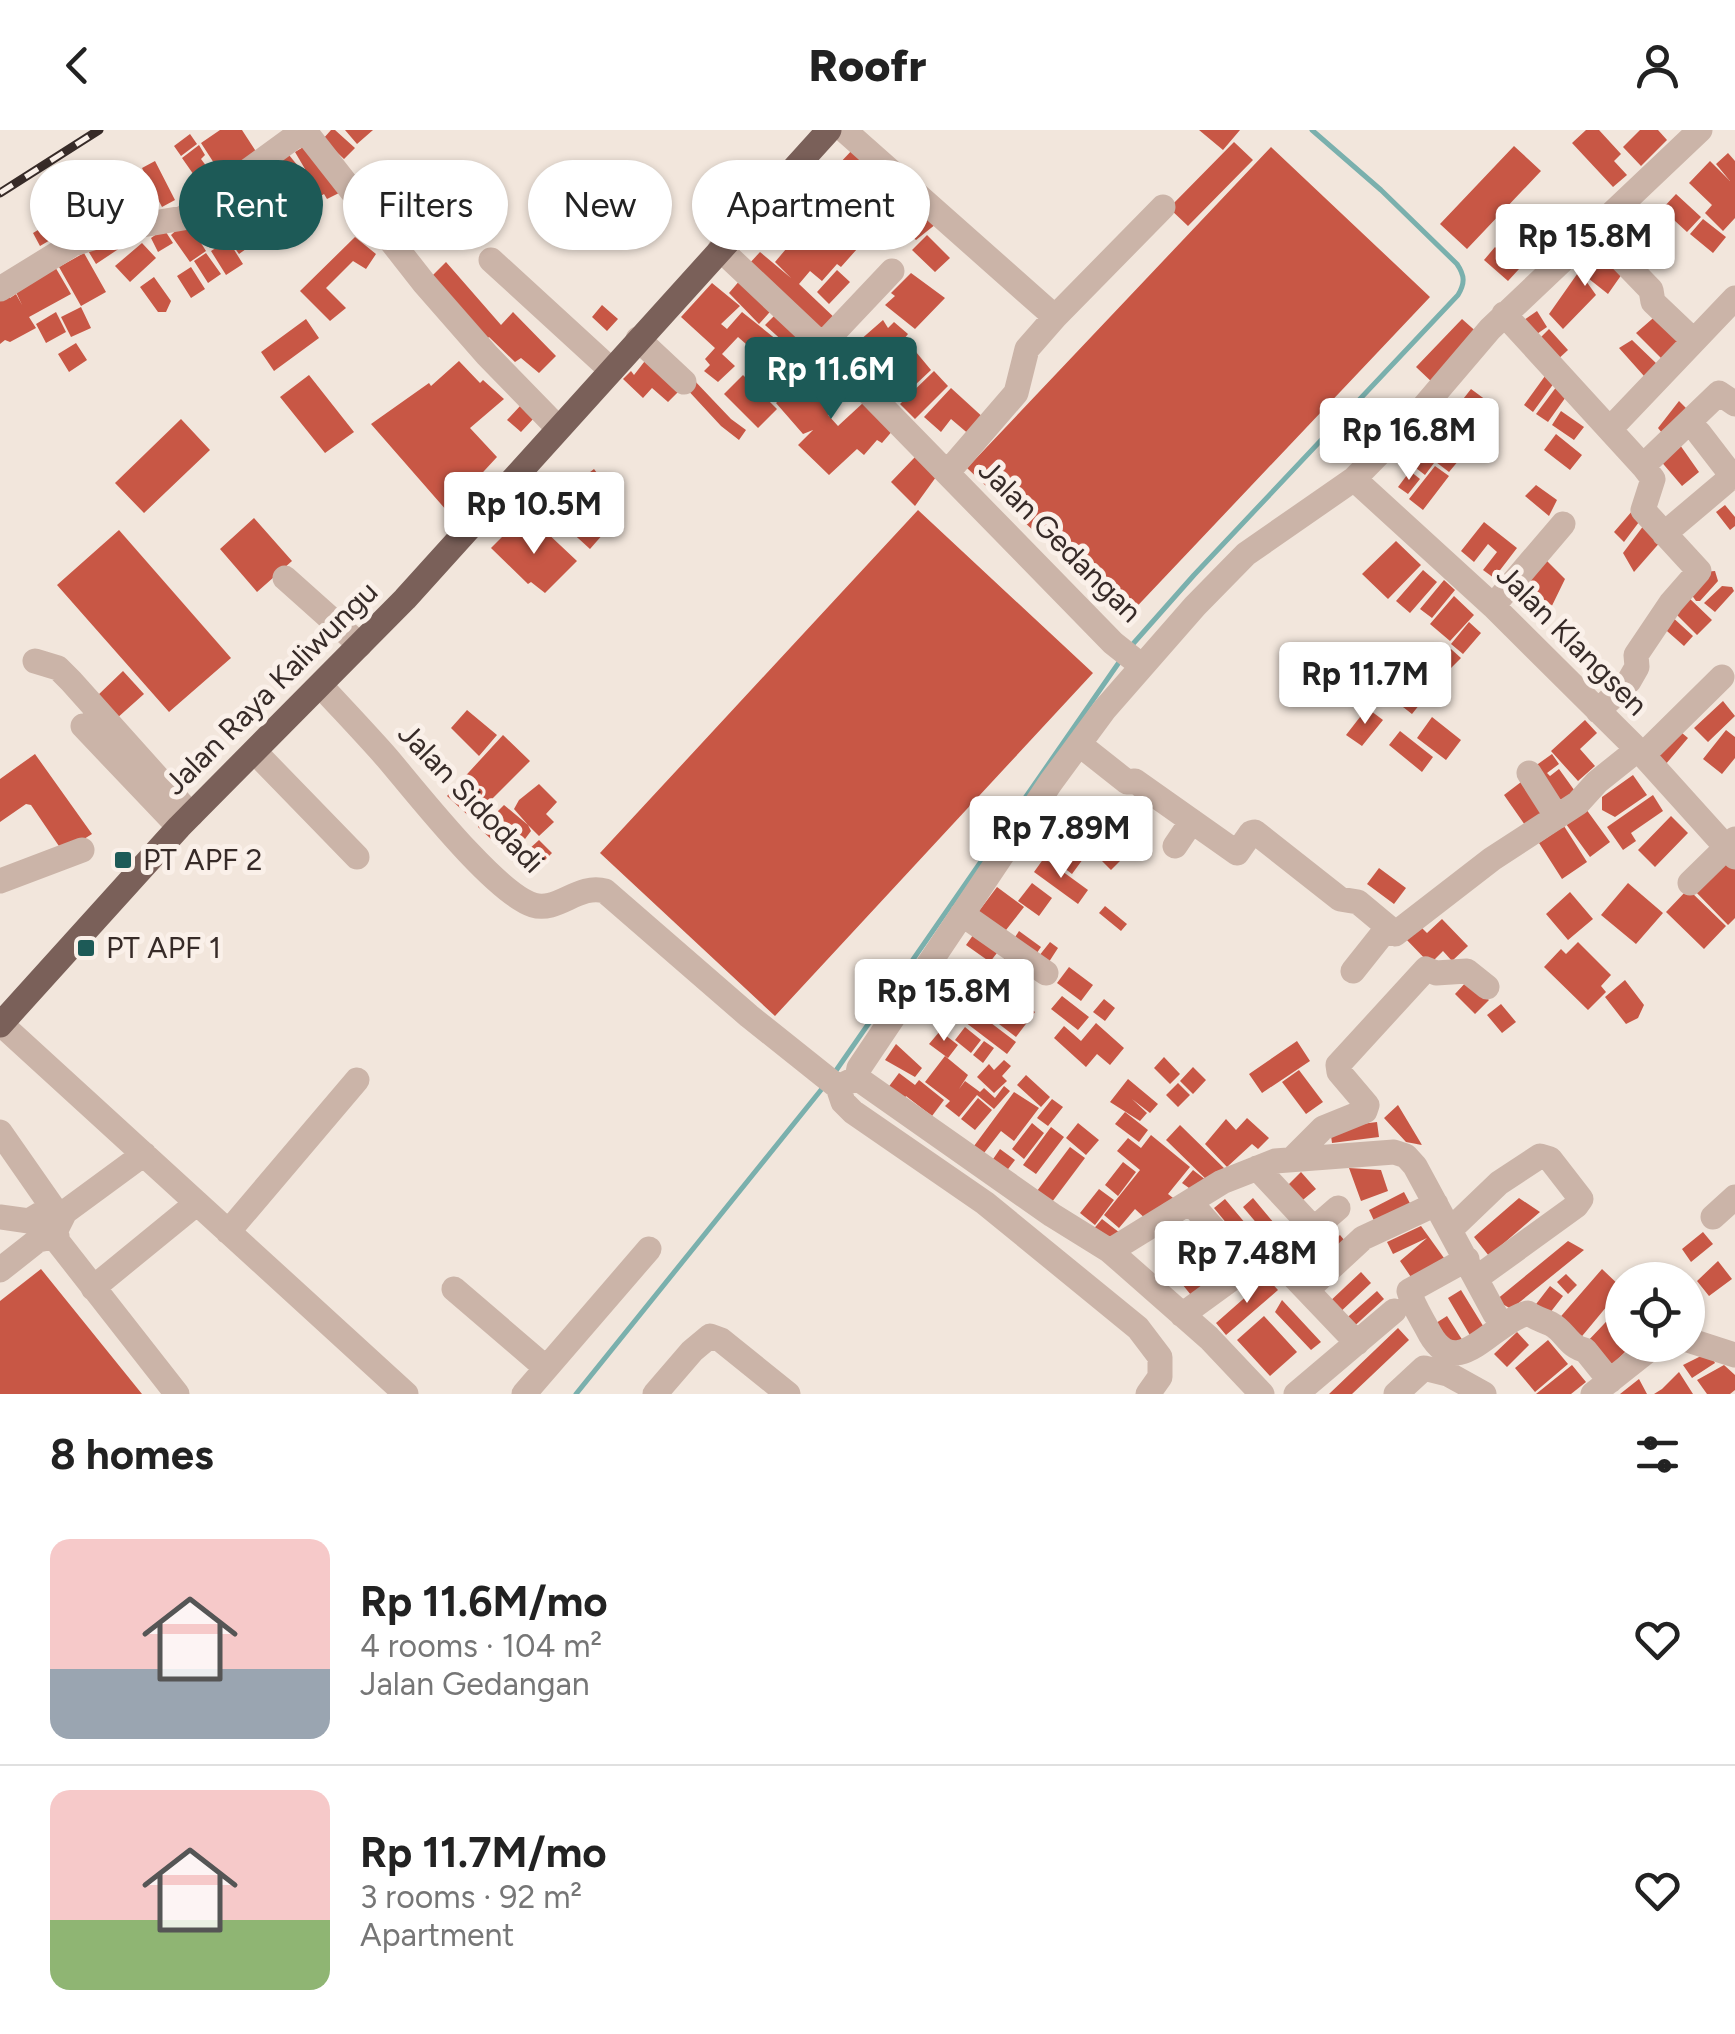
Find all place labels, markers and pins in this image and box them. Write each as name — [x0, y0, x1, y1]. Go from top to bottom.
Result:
pin: Rp 15.8M — [1482, 204, 1688, 289]
pin: Rp 11.6M — [728, 337, 934, 422]
pin: Rp 16.8M — [1306, 398, 1512, 483]
pin: Rp 10.5M — [431, 472, 637, 557]
pin: Rp 11.7M — [1262, 642, 1468, 727]
pin: Rp 7.89M — [958, 796, 1164, 881]
place label: PT APF 2 — [143, 841, 263, 878]
marker: PT APF 2 — [112, 849, 134, 871]
place label: PT APF 1 — [106, 929, 221, 966]
marker: PT APF 1 — [75, 937, 97, 959]
pin: Rp 15.8M — [841, 959, 1047, 1044]
pin: Rp 7.48M — [1144, 1221, 1350, 1306]

